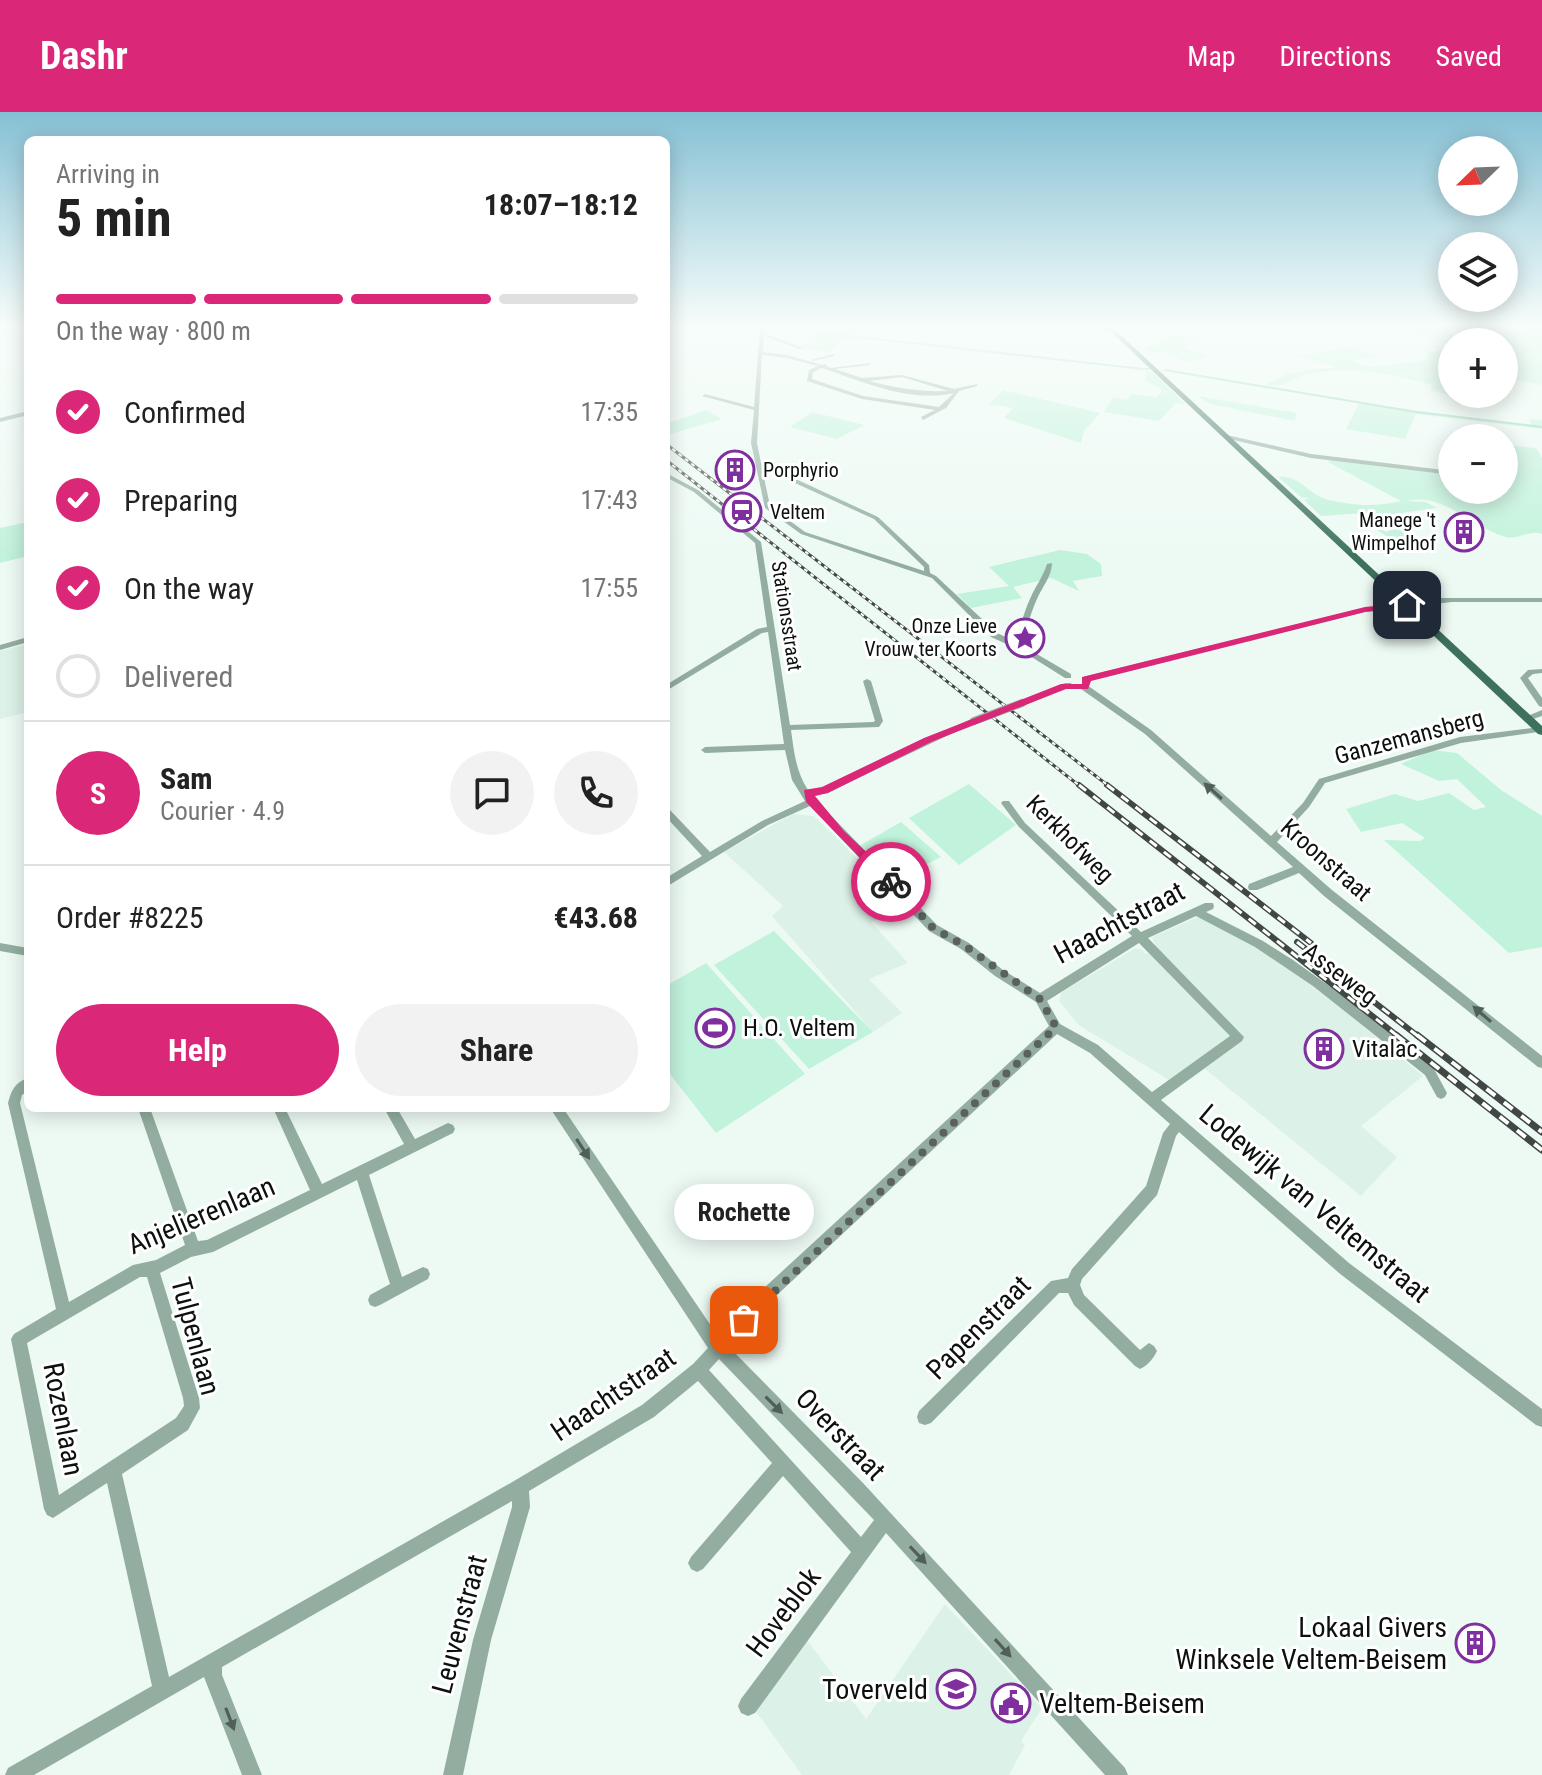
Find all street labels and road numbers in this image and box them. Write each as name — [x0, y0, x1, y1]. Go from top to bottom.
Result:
street label: Stationsstraat — [766, 559, 808, 673]
street label: Ganzemansberg — [1331, 704, 1487, 770]
street label: Kerkhofweg — [1020, 789, 1120, 889]
street label: Kroonstraat — [1275, 813, 1377, 907]
street label: Haachtstraat — [1048, 874, 1190, 971]
street label: Asseweg — [1297, 937, 1383, 1011]
street label: Lodewijk van Veltemstraat — [1193, 1097, 1437, 1309]
street label: Anjelierenlaan — [123, 1170, 280, 1261]
street label: Papenstraat — [920, 1269, 1037, 1386]
street label: Tulpenlaan — [164, 1274, 227, 1399]
street label: Haachtstraat — [545, 1341, 682, 1448]
street label: Rozenlaan — [36, 1360, 91, 1478]
street label: Overstraat — [789, 1382, 892, 1487]
street label: Leuvenstraat — [425, 1551, 494, 1697]
street label: Hoveblok — [739, 1561, 828, 1663]

